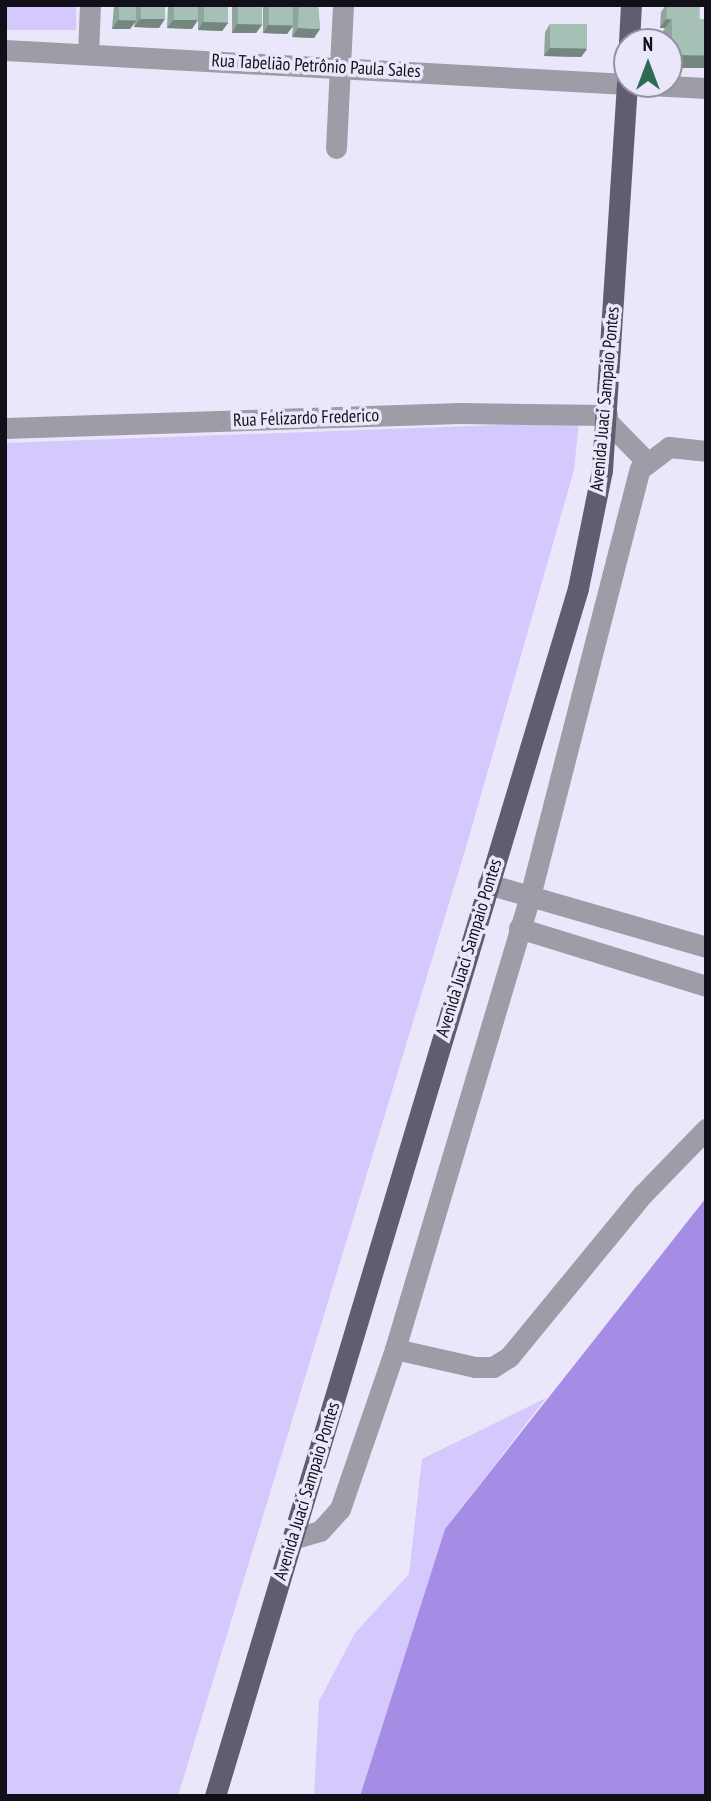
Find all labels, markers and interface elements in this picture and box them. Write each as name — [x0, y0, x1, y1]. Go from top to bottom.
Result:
north arrow — [613, 28, 683, 98]
text: N — [643, 32, 653, 56]
street label: Rua Tabelião Petrônio Paula Sales — [211, 50, 421, 82]
street label: Avenida Juaci Sampaio Pontes — [586, 306, 624, 492]
street label: Rua Felizardo Frederico — [233, 405, 379, 431]
street label: Avenida Juaci Sampaio Pontes — [432, 856, 506, 1040]
street label: Avenida Juaci Sampaio Pontes — [270, 1399, 344, 1583]

